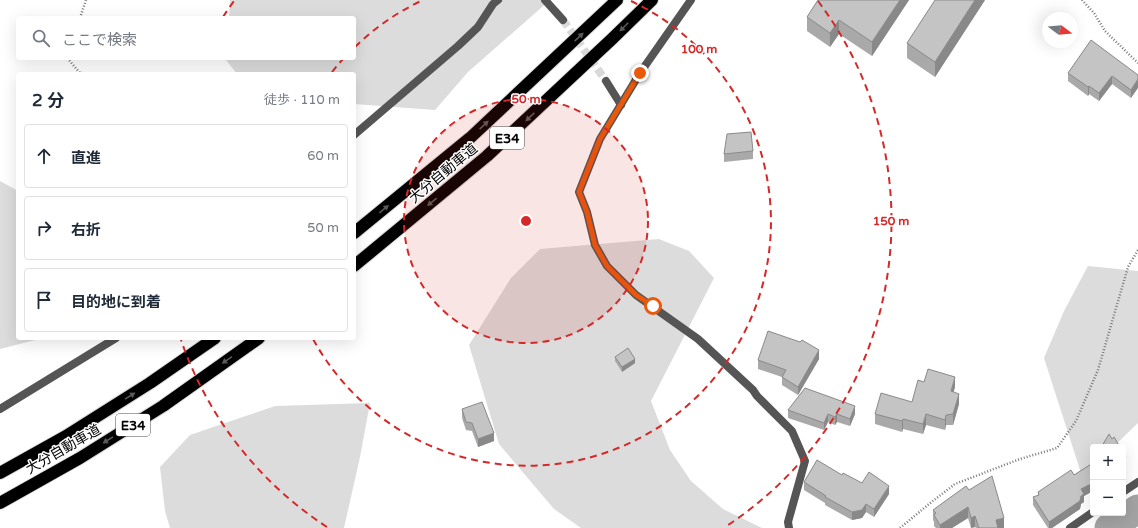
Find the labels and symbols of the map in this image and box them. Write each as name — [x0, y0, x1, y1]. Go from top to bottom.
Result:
north arrow — [1042, 12, 1078, 48]
one-way arrow — [619, 22, 629, 32]
one-way arrow — [574, 32, 584, 41]
text: 100 m — [681, 42, 717, 56]
route end — [631, 64, 649, 82]
text: 50 m — [511, 92, 541, 106]
one-way arrow — [524, 112, 535, 121]
one-way arrow — [479, 120, 489, 130]
road number: E34 — [490, 127, 524, 149]
street label: 大分自動車道 — [406, 140, 481, 207]
one-way arrow — [426, 198, 437, 207]
one-way arrow — [379, 204, 390, 213]
centre of rings — [519, 214, 533, 228]
text: 150 m — [873, 214, 909, 228]
route start — [644, 297, 662, 315]
one-way arrow — [222, 356, 233, 364]
one-way arrow — [125, 392, 135, 400]
road number: E34 — [116, 414, 150, 436]
street label: 大分自動車道 — [23, 421, 104, 478]
one-way arrow — [103, 436, 113, 444]

